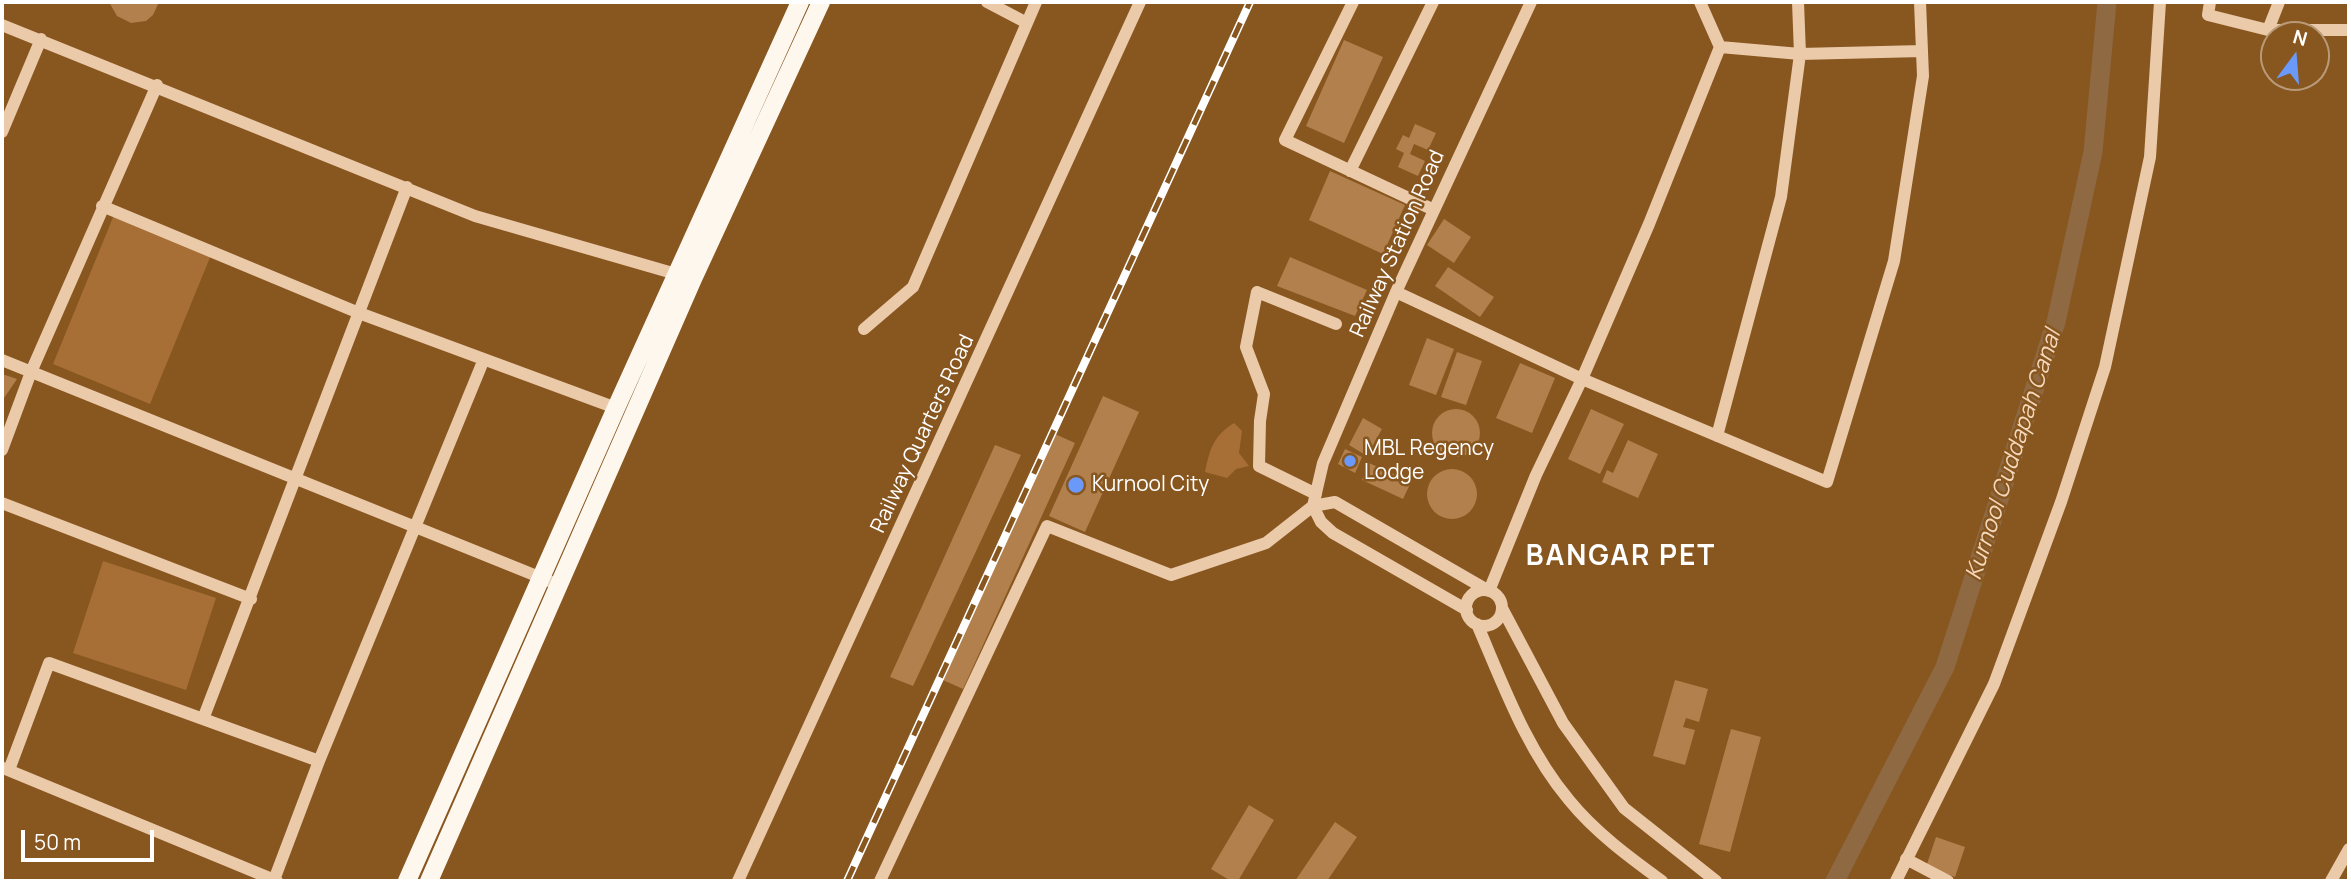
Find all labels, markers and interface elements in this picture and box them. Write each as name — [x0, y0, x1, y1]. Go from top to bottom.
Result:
north arrow — [2260, 21, 2330, 91]
text: N — [2290, 23, 2310, 52]
street label: Railway Station Road — [1345, 147, 1451, 341]
water label: Kurnool Cuddapah Canal — [1960, 326, 2068, 584]
street label: Railway Quarters Road — [866, 331, 980, 537]
place label: MBL Regency Lodge — [1364, 436, 1494, 486]
marker: MBL Regency Lodge — [1342, 453, 1358, 469]
place label: Kurnool City — [1092, 472, 1209, 498]
marker: Kurnool City — [1066, 475, 1086, 495]
district label: BANGAR PET — [1527, 540, 1715, 574]
scale bar — [24, 816, 158, 860]
text: 50 m — [34, 828, 81, 856]

